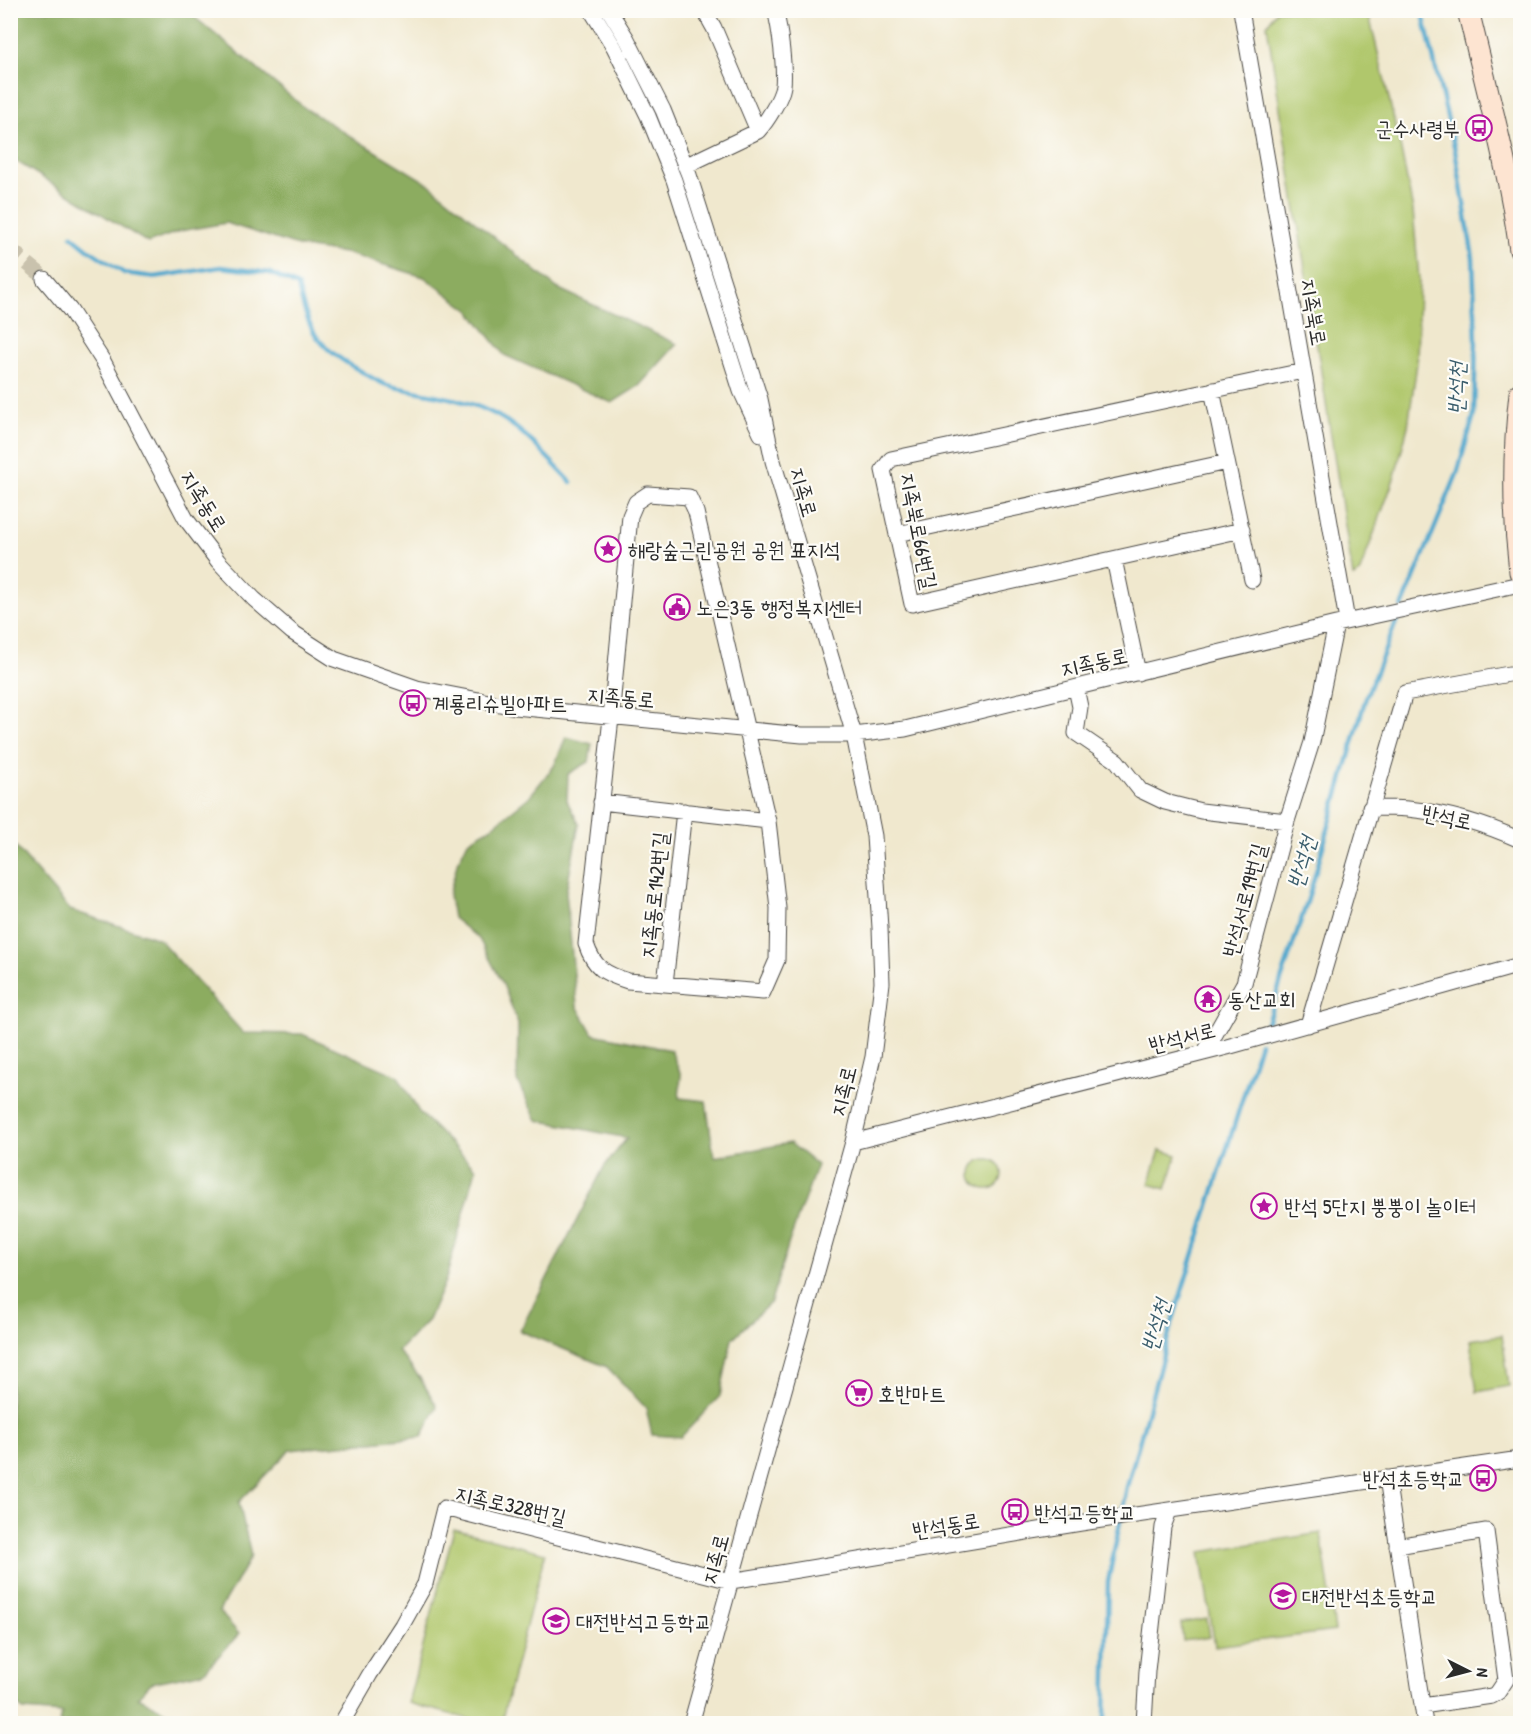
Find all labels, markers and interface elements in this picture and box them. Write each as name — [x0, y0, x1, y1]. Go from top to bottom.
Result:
bus stop icon: 군수사령부 — [1464, 113, 1494, 143]
place label: 군수사령부 — [1376, 114, 1460, 143]
street label: 지족북로 — [1294, 276, 1334, 348]
water label: 반석천 — [1440, 359, 1472, 415]
street label: 지족로 — [783, 464, 825, 520]
street label: 지족동로 — [174, 465, 234, 537]
street label: 지족북로66번길 — [893, 470, 945, 592]
place icon: 해랑숲근린공원 공원 표지석 — [593, 534, 623, 564]
place label: 해랑숲근린공원 공원 표지석 — [628, 535, 840, 564]
public building icon: 노은3동 행정복지센터 — [662, 592, 692, 622]
place label: 노은3동 행정복지센터 — [696, 593, 862, 622]
street label: 지족동로 — [1058, 640, 1130, 684]
street label: 지족동로 — [586, 680, 656, 714]
bus stop icon: 계룡리슈빌아파트 — [398, 688, 428, 718]
place label: 계룡리슈빌아파트 — [432, 689, 567, 718]
street label: 반석로 — [1419, 798, 1475, 836]
street label: 지족동로142번길 — [633, 830, 675, 960]
water label: 반석천 — [1279, 830, 1323, 892]
street label: 반석서로19번길 — [1215, 840, 1273, 960]
temple icon: 동산교회 — [1193, 984, 1223, 1014]
place label: 동산교회 — [1228, 985, 1296, 1014]
street label: 반석서로 — [1146, 1015, 1218, 1059]
street label: 지족로 — [823, 1063, 863, 1119]
place icon: 반석 5단지 뿡뿡이 놀이터 — [1249, 1191, 1279, 1221]
place label: 반석 5단지 뿡뿡이 놀이터 — [1284, 1192, 1476, 1221]
water label: 반석천 — [1133, 1293, 1177, 1355]
supermarket icon: 호반마트 — [844, 1378, 874, 1408]
place label: 호반마트 — [878, 1379, 946, 1408]
bus stop icon: 반석초등학교 — [1468, 1463, 1498, 1493]
place label: 반석초등학교 — [1363, 1464, 1464, 1493]
street label: 지족로328번길 — [453, 1478, 569, 1532]
bus stop icon: 반석고등학교 — [1000, 1497, 1030, 1527]
place label: 반석고등학교 — [1034, 1498, 1135, 1527]
street label: 반석동로 — [910, 1505, 982, 1545]
street label: 지족로 — [694, 1531, 736, 1587]
school or university icon: 대전반석초등학교 — [1268, 1581, 1298, 1611]
place label: 대전반석초등학교 — [1302, 1582, 1437, 1611]
school or university icon: 대전반석고등학교 — [541, 1606, 571, 1636]
place label: 대전반석고등학교 — [576, 1607, 711, 1636]
north arrow — [1438, 1641, 1498, 1701]
text: N — [1471, 1667, 1494, 1678]

